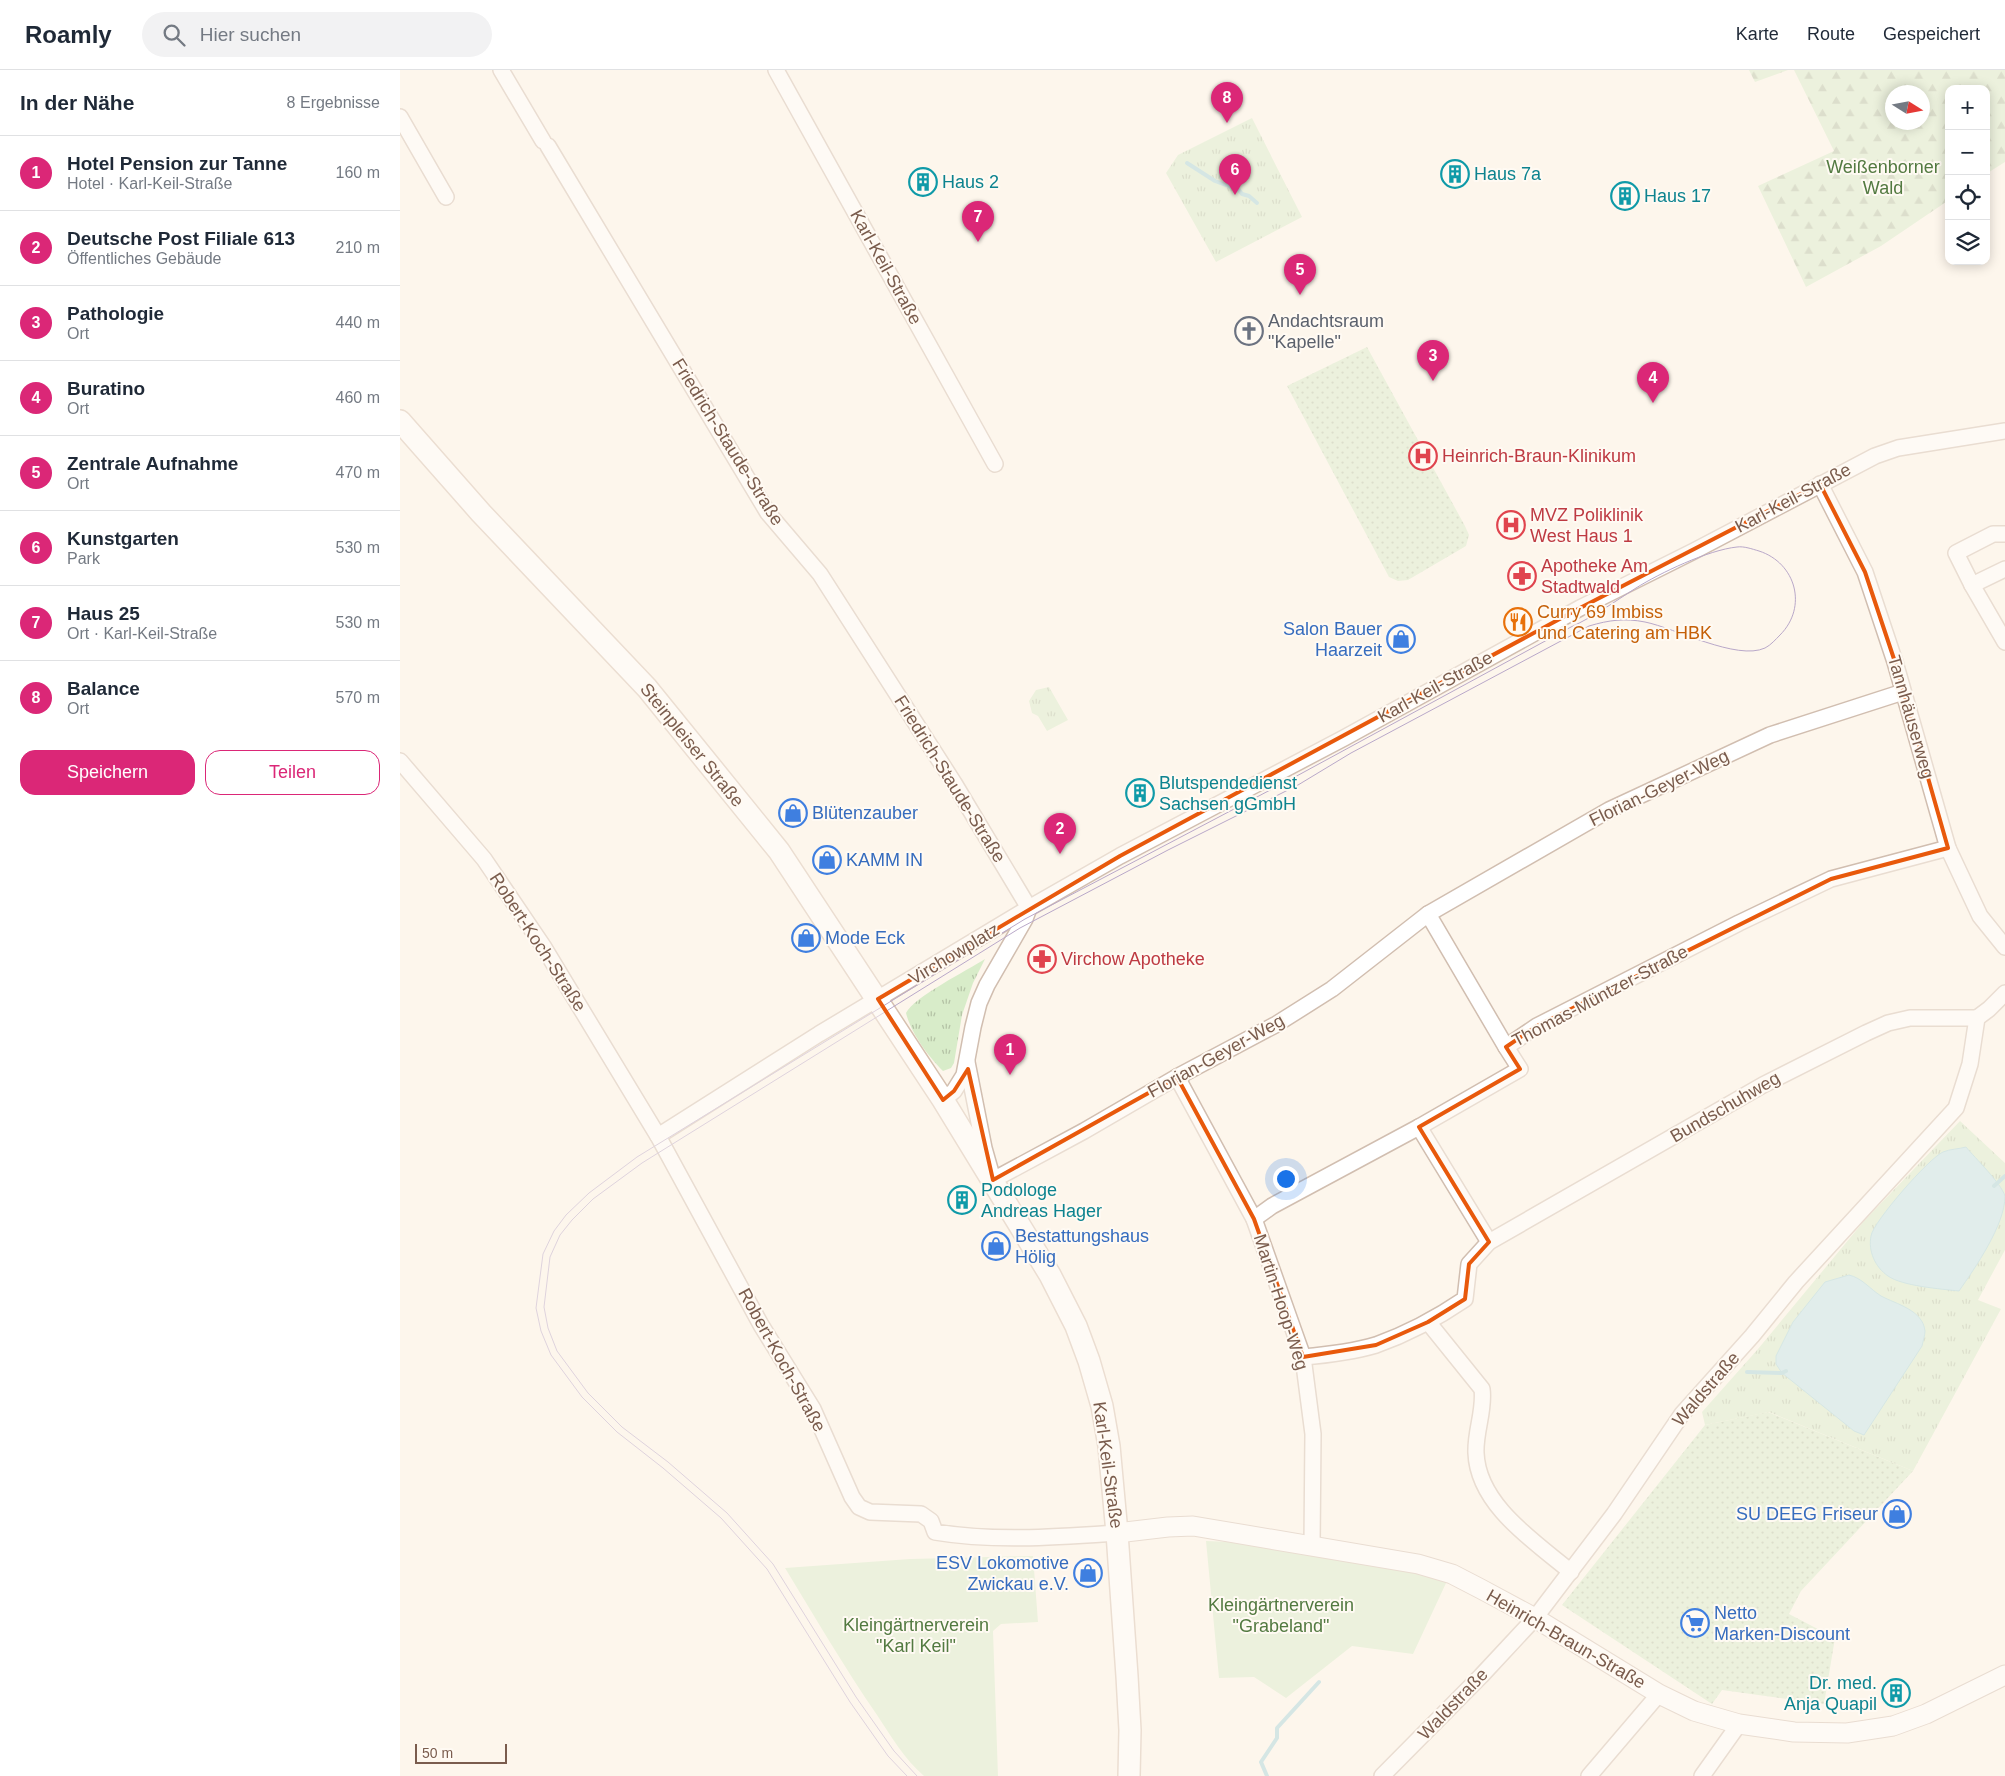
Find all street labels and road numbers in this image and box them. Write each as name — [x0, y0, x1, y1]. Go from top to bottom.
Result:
street label: Karl-Keil-Straße — [846, 206, 926, 328]
street label: Friedrich-Staude-Straße — [668, 355, 788, 529]
street label: Karl-Keil-Straße — [1732, 459, 1854, 537]
street label: Karl-Keil-Straße — [1374, 647, 1496, 727]
street label: Tannhäuserweg — [1884, 653, 1938, 781]
street label: Steinpleiser Straße — [636, 679, 748, 811]
street label: Friedrich-Staude-Straße — [890, 692, 1010, 866]
street label: Florian-Geyer-Weg — [1586, 746, 1732, 830]
street label: Robert-Koch-Straße — [486, 869, 590, 1015]
street label: Virchowplatz — [905, 919, 1003, 989]
street label: Thomas-Müntzer-Straße — [1509, 941, 1691, 1051]
street label: Florian-Geyer-Weg — [1144, 1010, 1288, 1102]
street label: Bundschuhweg — [1667, 1068, 1783, 1146]
street label: Martin-Hoop-Weg — [1250, 1232, 1312, 1372]
street label: Robert-Koch-Straße — [734, 1285, 830, 1435]
street label: Waldstraße — [1668, 1348, 1744, 1430]
street label: Karl-Keil-Straße — [1089, 1400, 1127, 1530]
street label: Heinrich-Braun-Straße — [1483, 1585, 1649, 1693]
street label: Waldstraße — [1414, 1664, 1492, 1744]

